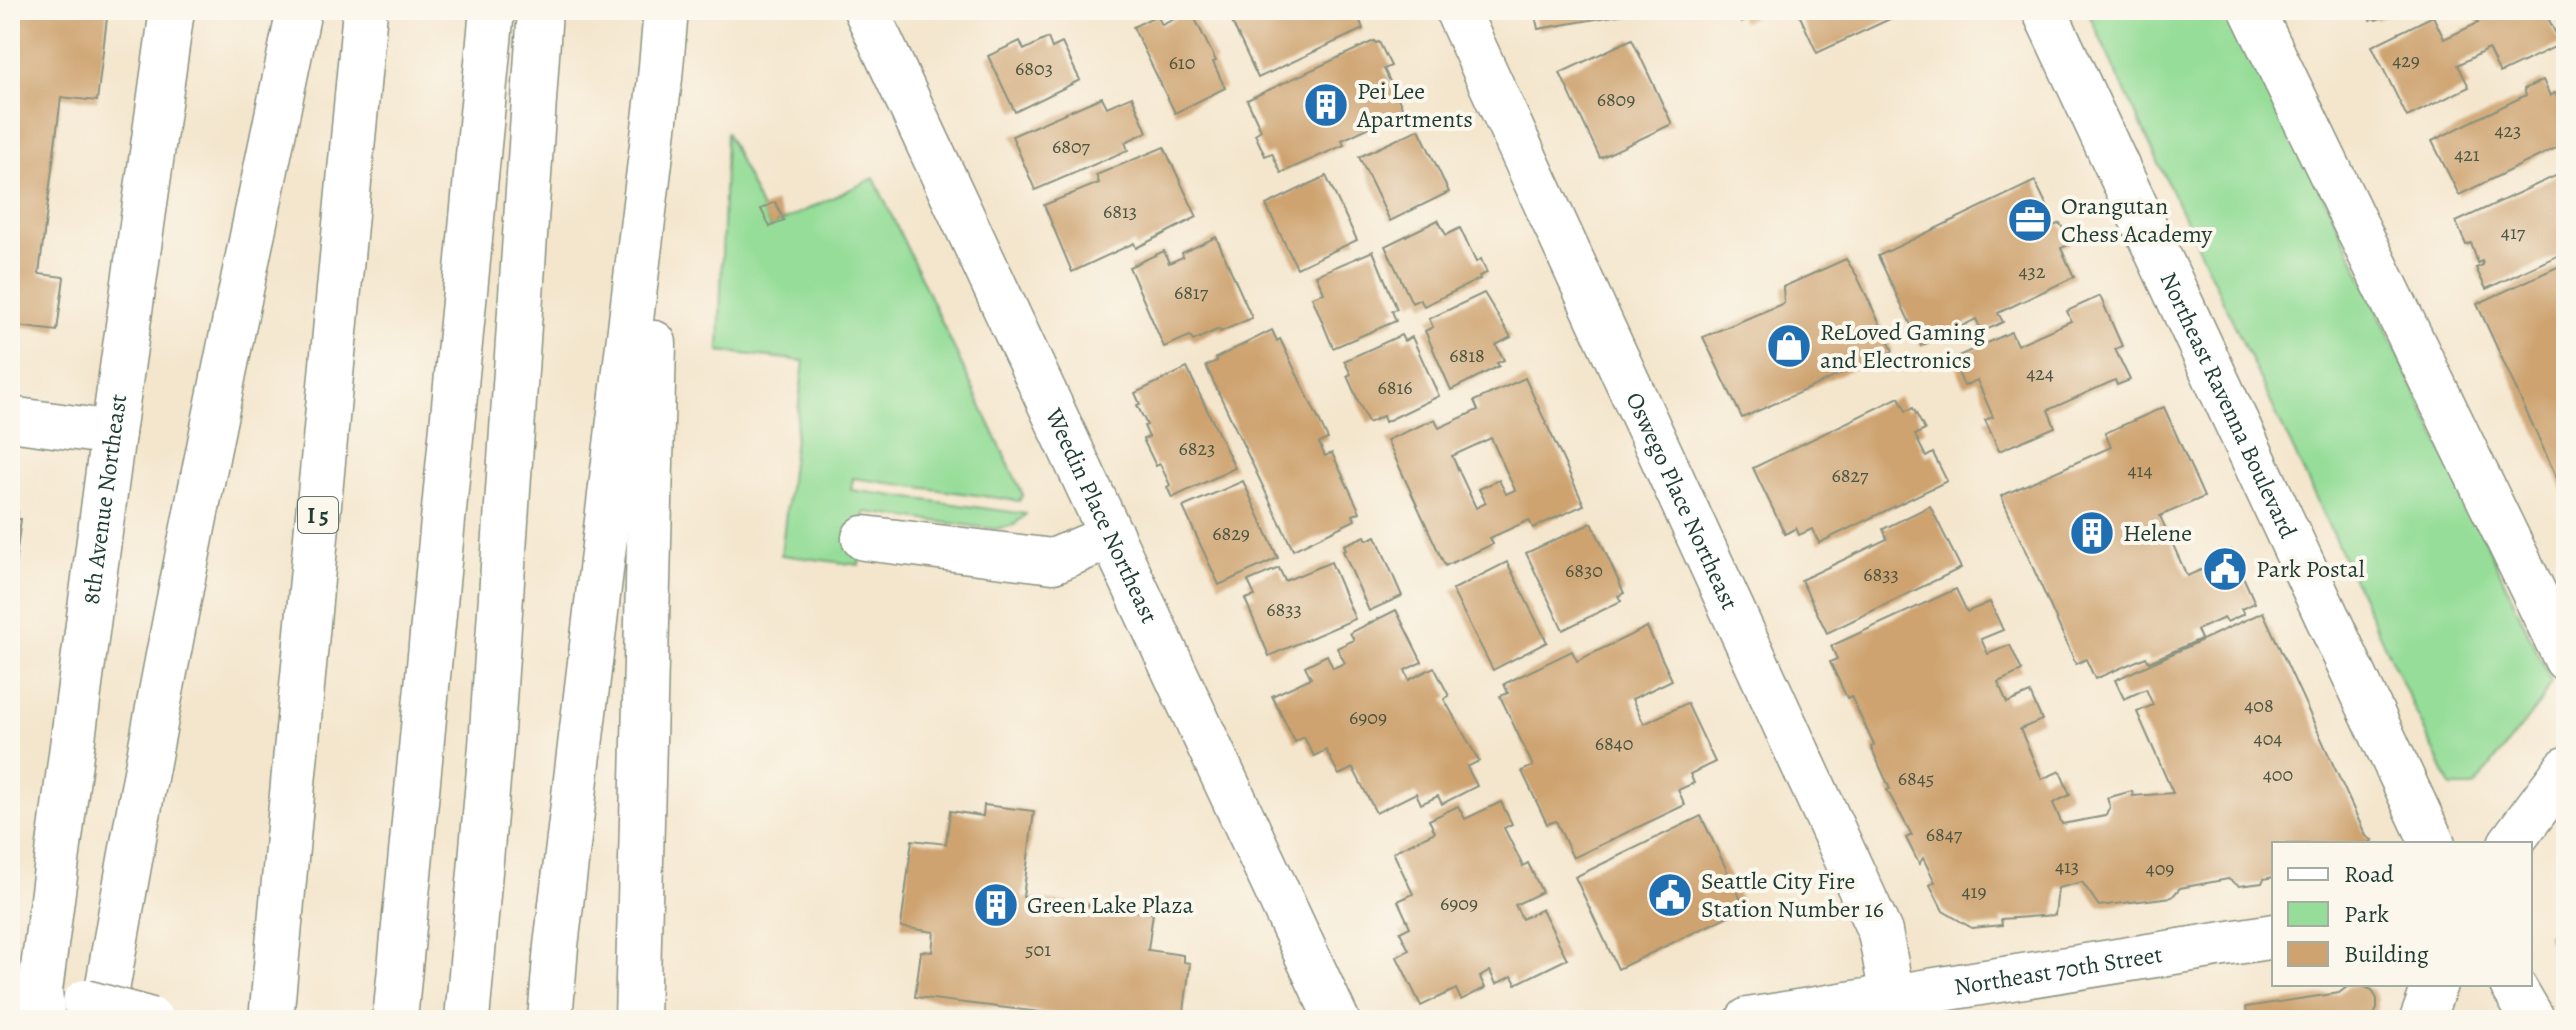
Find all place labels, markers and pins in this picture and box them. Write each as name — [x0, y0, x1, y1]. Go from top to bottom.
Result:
place label: Pei Lee Apartments — [1356, 75, 1473, 135]
building icon: Pei Lee Apartments — [1302, 81, 1350, 129]
place label: Orangutan Chess Academy — [2061, 190, 2213, 250]
office icon: Orangutan Chess Academy — [2006, 196, 2054, 244]
place label: ReLoved Gaming and Electronics — [1820, 316, 1985, 376]
shop icon: ReLoved Gaming and Electronics — [1765, 322, 1813, 370]
building icon: Helene — [2068, 509, 2116, 557]
place label: Helene — [2123, 517, 2192, 549]
public building icon: Park Postal — [2201, 545, 2249, 593]
place label: Park Postal — [2256, 553, 2365, 585]
place label: Seattle City Fire Station Number 16 — [1701, 865, 1884, 925]
public building icon: Seattle City Fire Station Number 16 — [1646, 871, 1694, 919]
building icon: Green Lake Plaza — [972, 881, 1020, 929]
place label: Green Lake Plaza — [1027, 889, 1194, 921]

